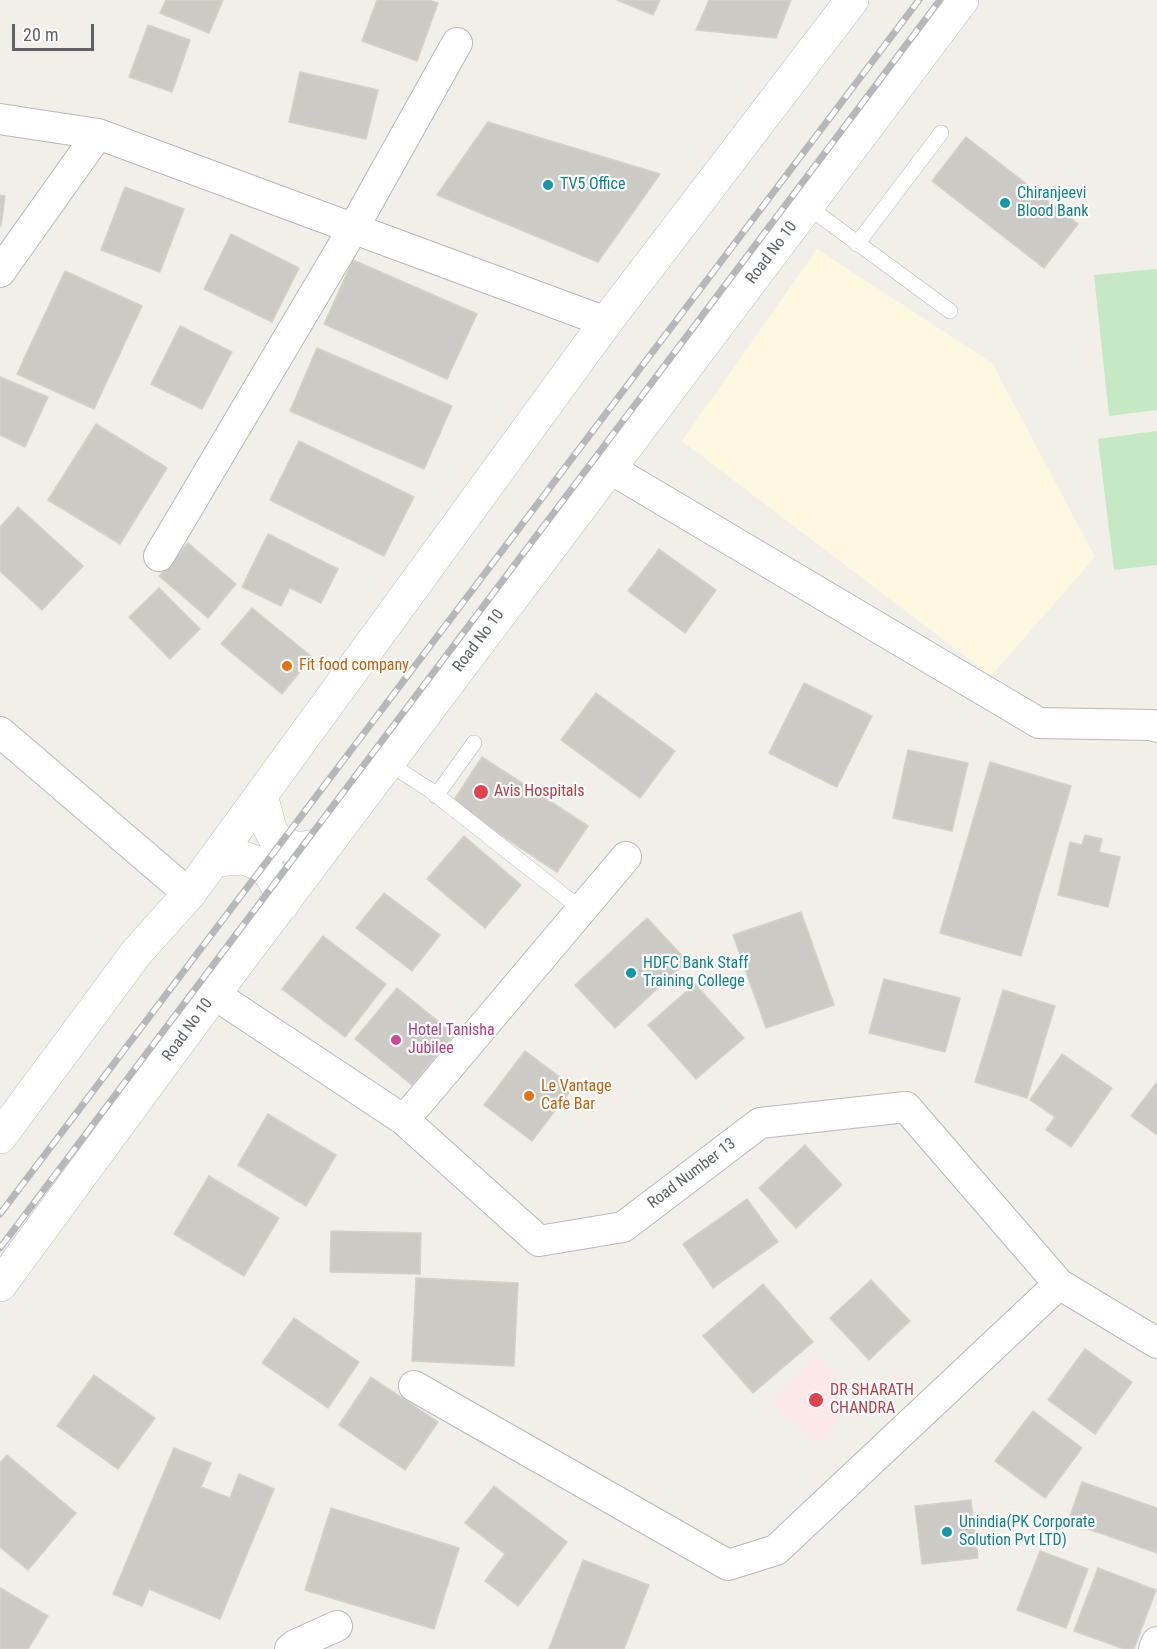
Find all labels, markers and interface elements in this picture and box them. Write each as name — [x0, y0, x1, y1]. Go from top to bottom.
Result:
scale bar — [15, 12, 98, 50]
text: 20 m — [23, 24, 58, 45]
place label: TV5 Office — [560, 175, 625, 195]
marker: TV5 Office — [541, 178, 555, 192]
place label: Chiranjeevi Blood Bank — [1017, 184, 1088, 222]
marker: Chiranjeevi Blood Bank — [998, 196, 1012, 210]
street label: Road No 10 — [742, 218, 802, 288]
street label: Road No 10 — [449, 606, 509, 676]
place label: Fit food company — [299, 656, 409, 676]
marker: Fit food company — [280, 659, 294, 673]
place label: Avis Hospitals — [494, 782, 584, 802]
marker: Avis Hospitals — [472, 783, 490, 801]
place label: HDFC Bank Staff Training College — [643, 954, 748, 992]
marker: HDFC Bank Staff Training College — [624, 966, 638, 980]
street label: Road No 10 — [159, 995, 217, 1065]
place label: Hotel Tanisha Jubilee — [408, 1021, 495, 1059]
marker: Hotel Tanisha Jubilee — [389, 1033, 403, 1047]
place label: Le Vantage Cafe Bar — [541, 1077, 612, 1115]
marker: Le Vantage Cafe Bar — [522, 1089, 536, 1103]
street label: Road Number 13 — [644, 1135, 740, 1213]
place label: DR SHARATH CHANDRA — [830, 1381, 914, 1419]
marker: DR SHARATH CHANDRA — [807, 1391, 825, 1409]
place label: Unindia(PK Corporate Solution Pvt LTD) — [959, 1513, 1095, 1551]
marker: Unindia(PK Corporate Solution Pvt LTD) — [940, 1525, 954, 1539]

